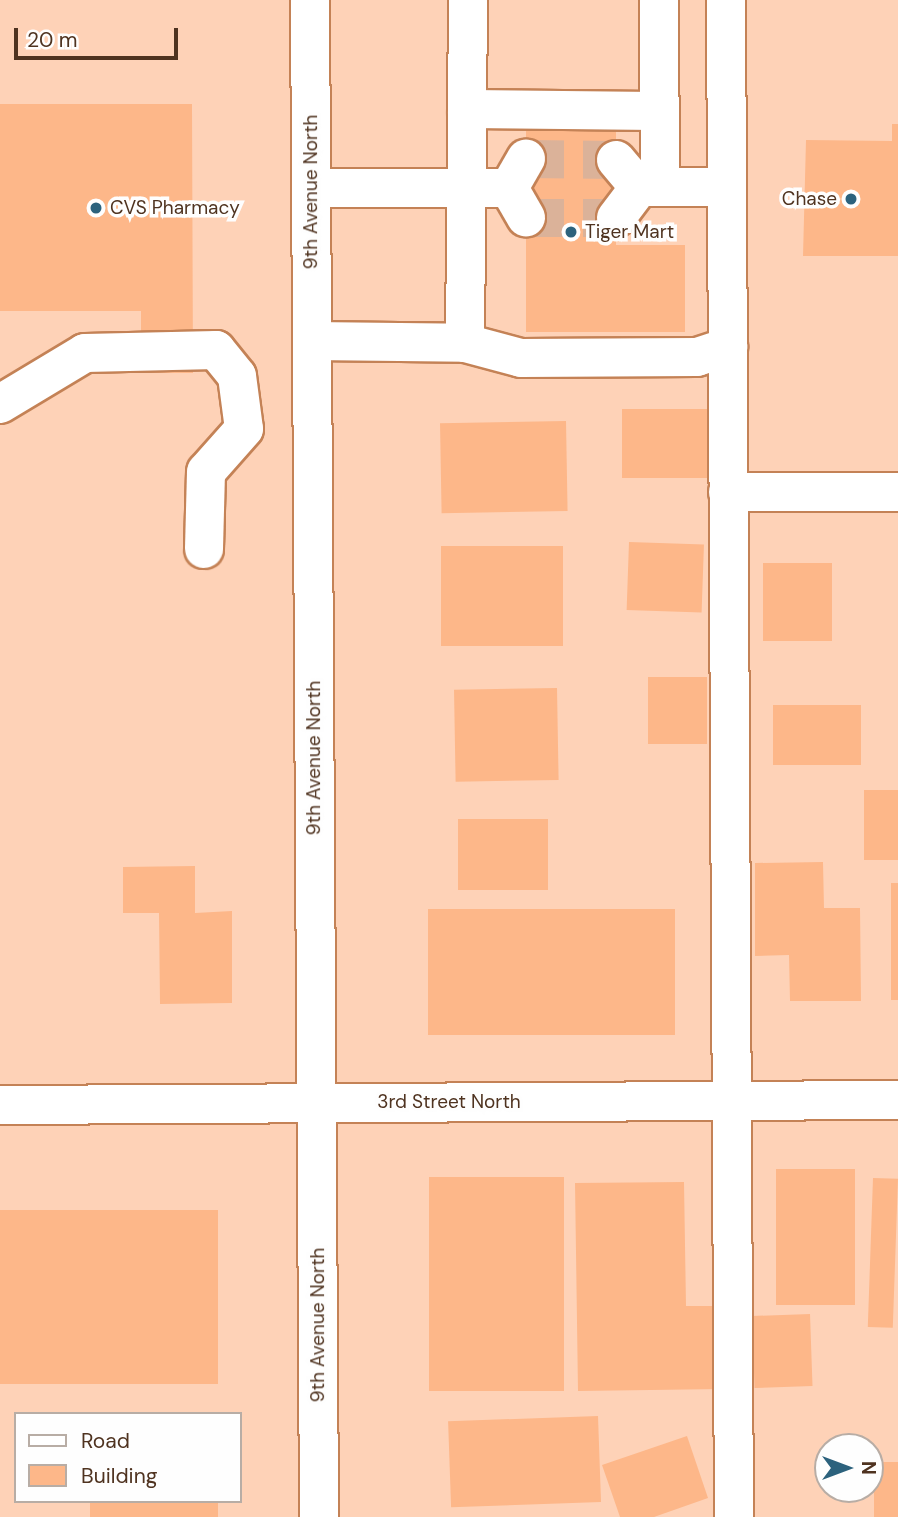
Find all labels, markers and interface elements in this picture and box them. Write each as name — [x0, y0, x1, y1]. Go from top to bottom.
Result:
scale bar — [18, 14, 182, 58]
text: 20 m — [27, 26, 78, 54]
street label: 9th Avenue North — [300, 115, 322, 269]
place label: Chase — [782, 188, 837, 210]
marker: Chase — [843, 191, 859, 207]
place label: CVS Pharmacy — [110, 197, 240, 219]
marker: CVS Pharmacy — [88, 200, 104, 216]
place label: Tiger Mart — [585, 221, 674, 243]
marker: Tiger Mart — [563, 224, 579, 240]
street label: 9th Avenue North — [303, 681, 325, 835]
street label: 3rd Street North — [377, 1091, 521, 1113]
street label: 9th Avenue North — [307, 1248, 329, 1402]
legend — [14, 1412, 242, 1503]
text: Road — [81, 1427, 130, 1455]
north arrow — [814, 1433, 884, 1503]
text: N — [856, 1461, 881, 1475]
text: Building — [81, 1462, 157, 1490]

